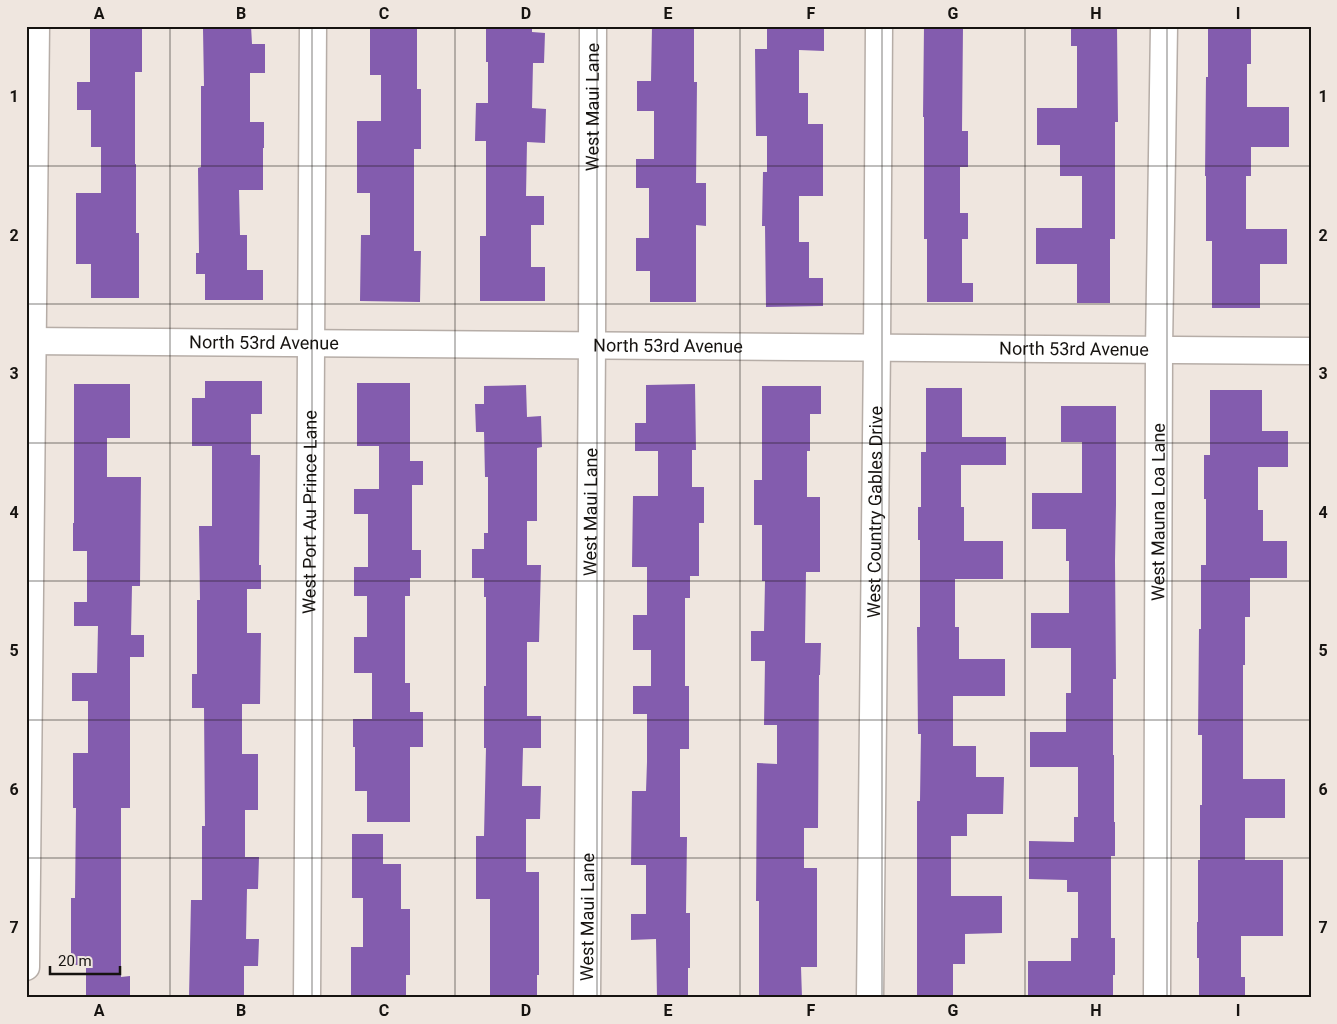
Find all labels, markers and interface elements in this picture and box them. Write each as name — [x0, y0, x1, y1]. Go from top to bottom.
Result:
text: A — [94, 4, 105, 23]
text: B — [236, 4, 246, 23]
text: C — [379, 4, 389, 23]
text: D — [521, 4, 531, 23]
text: E — [664, 4, 673, 23]
text: F — [807, 4, 816, 23]
text: G — [948, 4, 959, 23]
text: H — [1090, 4, 1102, 23]
text: I — [1236, 4, 1240, 23]
street label: West Maui Lane — [582, 43, 603, 171]
text: 1 — [9, 87, 19, 106]
text: 1 — [1318, 87, 1328, 106]
text: 2 — [9, 226, 19, 245]
text: 2 — [1318, 226, 1328, 245]
street label: North 53rd Avenue — [189, 331, 339, 353]
street label: North 53rd Avenue — [593, 334, 743, 357]
street label: North 53rd Avenue — [999, 338, 1149, 360]
text: 3 — [9, 364, 19, 383]
text: 3 — [1318, 364, 1328, 383]
street label: West Country Gables Drive — [863, 406, 886, 618]
street label: West Port Au Prince Lane — [298, 410, 321, 614]
street label: West Mauna Loa Lane — [1147, 423, 1169, 601]
street label: West Maui Lane — [579, 448, 601, 576]
text: 4 — [9, 503, 19, 522]
text: 4 — [1318, 503, 1328, 522]
text: 5 — [9, 641, 19, 660]
text: 5 — [1318, 641, 1328, 660]
text: 6 — [9, 780, 19, 799]
text: 6 — [1318, 780, 1328, 799]
street label: West Maui Lane — [576, 853, 598, 981]
text: 7 — [9, 918, 19, 937]
text: 7 — [1318, 918, 1328, 937]
scale bar — [50, 944, 120, 976]
text: 20 m — [58, 952, 92, 970]
text: A — [94, 1001, 105, 1020]
text: B — [236, 1001, 246, 1020]
text: C — [379, 1001, 389, 1020]
text: D — [521, 1001, 531, 1020]
text: E — [664, 1001, 673, 1020]
text: F — [807, 1001, 816, 1020]
text: G — [948, 1001, 959, 1020]
text: H — [1090, 1001, 1102, 1020]
text: I — [1236, 1001, 1240, 1020]

